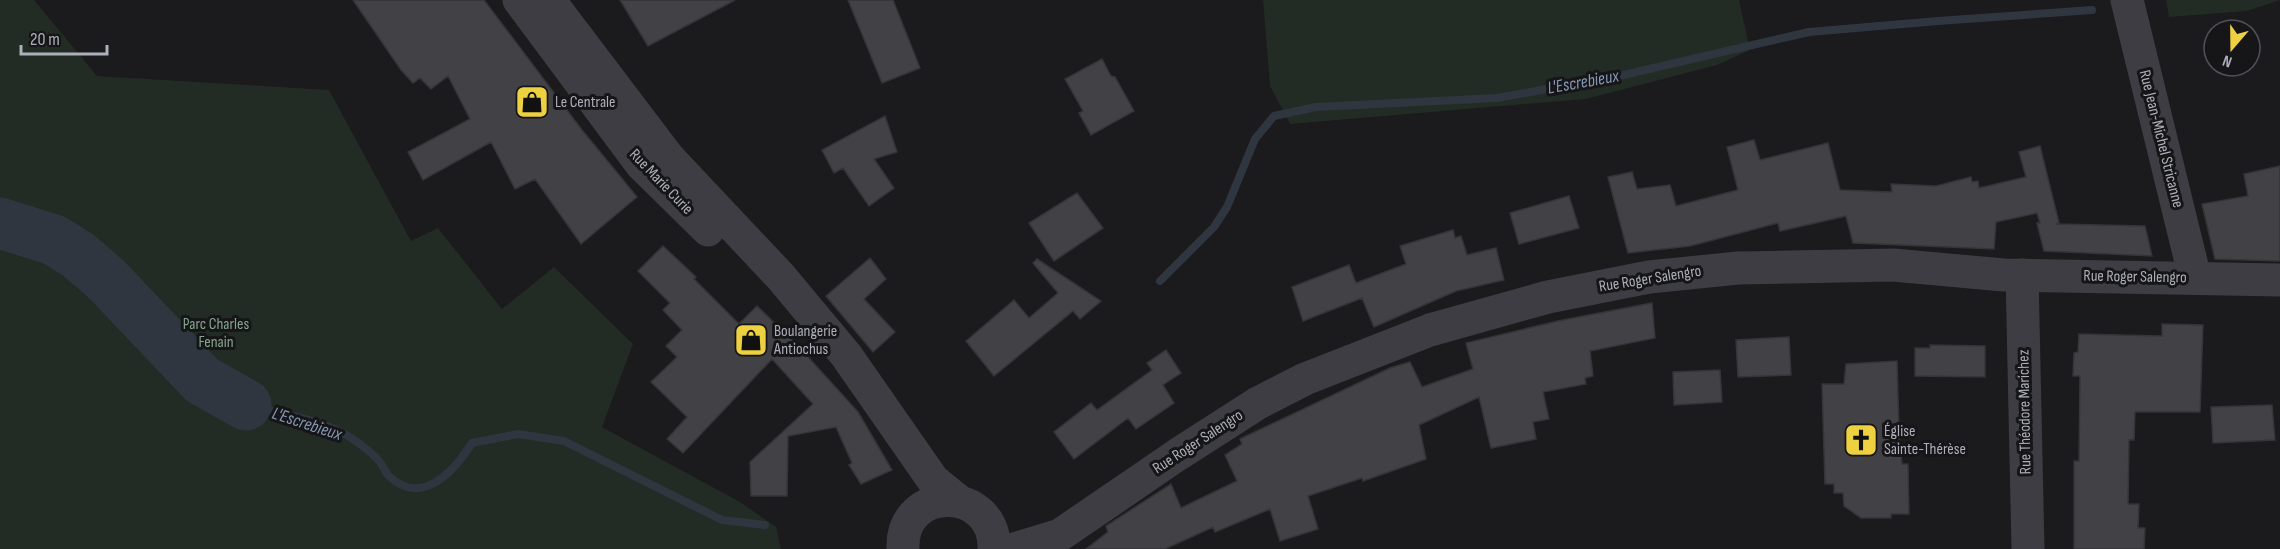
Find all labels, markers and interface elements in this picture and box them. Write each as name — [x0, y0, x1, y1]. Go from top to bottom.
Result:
scale bar — [21, 18, 106, 56]
north arrow — [2202, 18, 2262, 78]
text: 20 m — [30, 29, 60, 50]
text: N — [2220, 50, 2235, 71]
water label: L'Escrebieux — [1546, 65, 1622, 99]
street label: Rue Jean-Michel Stricanne — [2135, 68, 2187, 210]
shop icon: Le Centrale — [514, 84, 550, 120]
place label: Le Centrale — [555, 93, 616, 112]
street label: Rue Marie Curie — [625, 145, 697, 219]
street label: Rue Roger Salengro — [1597, 262, 1703, 296]
street label: Rue Roger Salengro — [2083, 267, 2187, 287]
park label: Parc Charles Fenain — [183, 315, 250, 352]
shop icon: Boulangerie Antiochus — [733, 322, 769, 358]
place label: Boulangerie Antiochus — [773, 322, 837, 359]
street label: Rue Théodore Marichez — [2014, 349, 2036, 474]
water label: L'Escrebieux — [269, 403, 346, 446]
street label: Rue Roger Salengro — [1149, 406, 1247, 478]
church icon: Église Sainte-Thérèse — [1843, 422, 1879, 458]
place label: Église Sainte-Thérèse — [1884, 422, 1966, 459]

